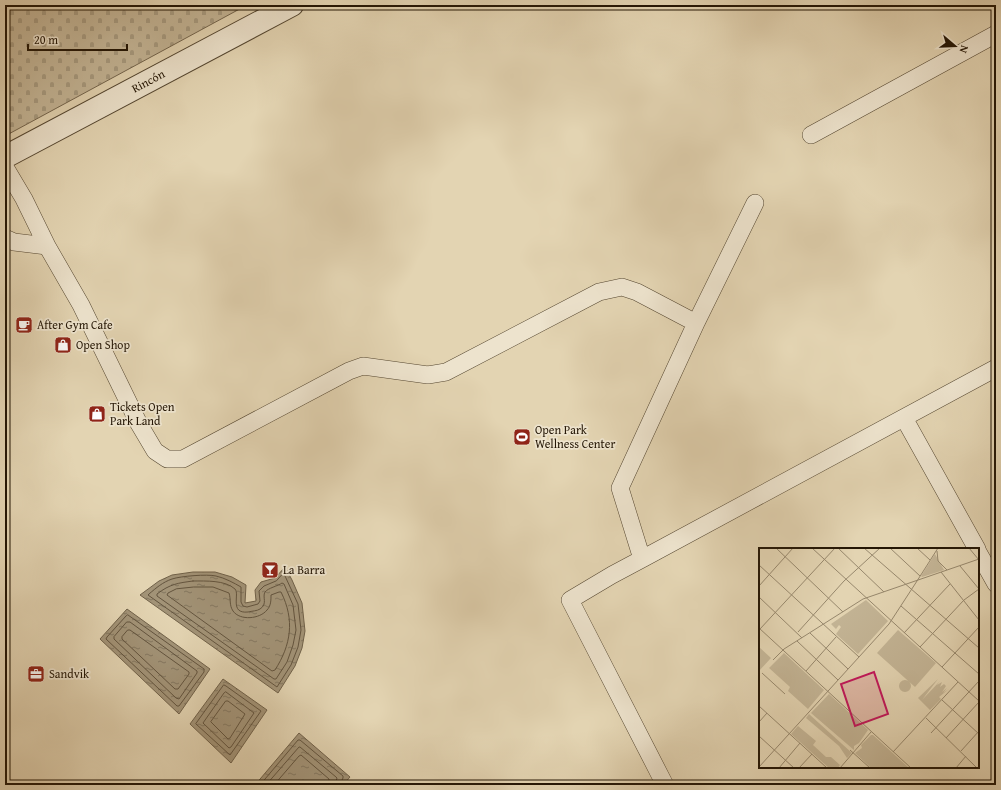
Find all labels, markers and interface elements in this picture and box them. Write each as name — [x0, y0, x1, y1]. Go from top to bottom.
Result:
scale bar — [28, 26, 127, 52]
north arrow — [935, 26, 975, 66]
text: 20 m — [34, 31, 58, 48]
text: N — [955, 43, 973, 56]
street label: Rincón — [128, 65, 168, 96]
cafe icon: After Gym Cafe — [14, 315, 34, 335]
place label: After Gym Cafe — [37, 316, 113, 333]
shop icon: Open Shop — [53, 335, 73, 355]
place label: Open Shop — [76, 336, 130, 353]
place label: Tickets Open Park Land — [110, 398, 175, 429]
shop icon: Tickets Open Park Land — [87, 404, 107, 424]
place label: Open Park Wellness Center — [535, 421, 615, 452]
sports icon: Open Park Wellness Center — [512, 427, 532, 447]
inset map — [759, 548, 979, 768]
bar icon: La Barra — [260, 560, 280, 580]
place label: La Barra — [283, 561, 325, 578]
office icon: Sandvik — [26, 664, 46, 684]
place label: Sandvik — [49, 665, 90, 682]

